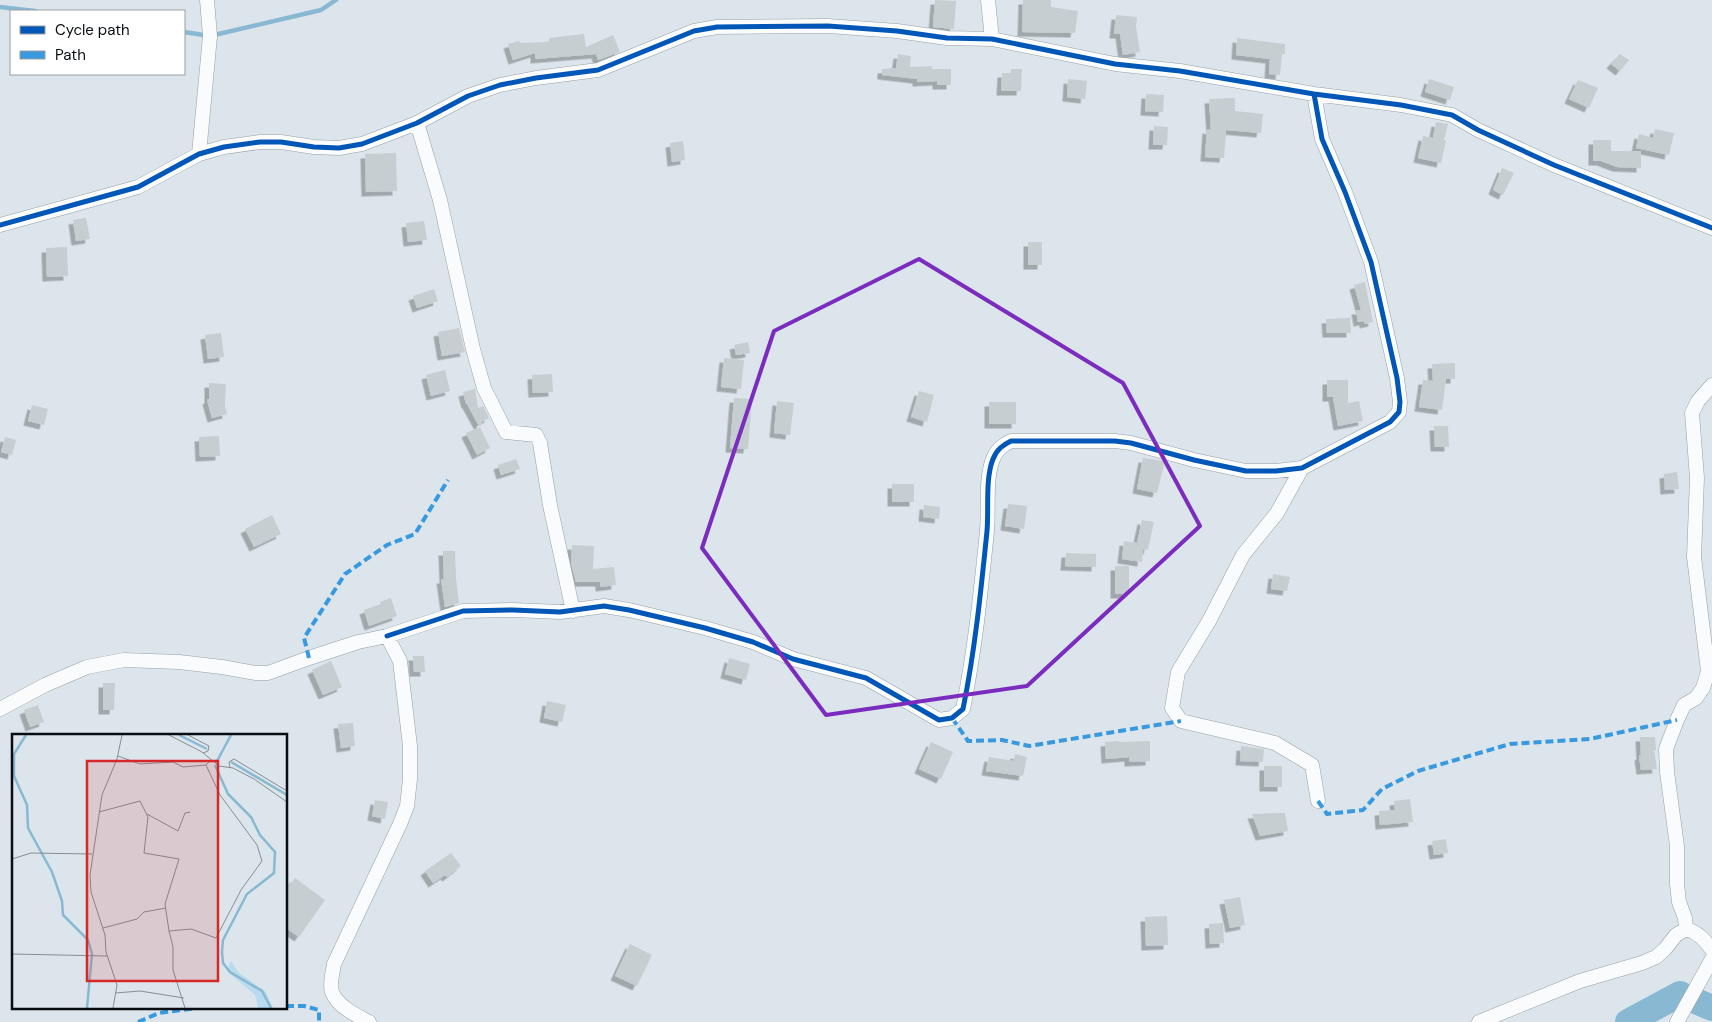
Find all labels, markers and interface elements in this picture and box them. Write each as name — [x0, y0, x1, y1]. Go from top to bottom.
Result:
legend — [10, 10, 185, 75]
text: Cycle path — [55, 20, 130, 40]
text: Path — [55, 45, 86, 65]
inset map — [12, 734, 288, 1010]

